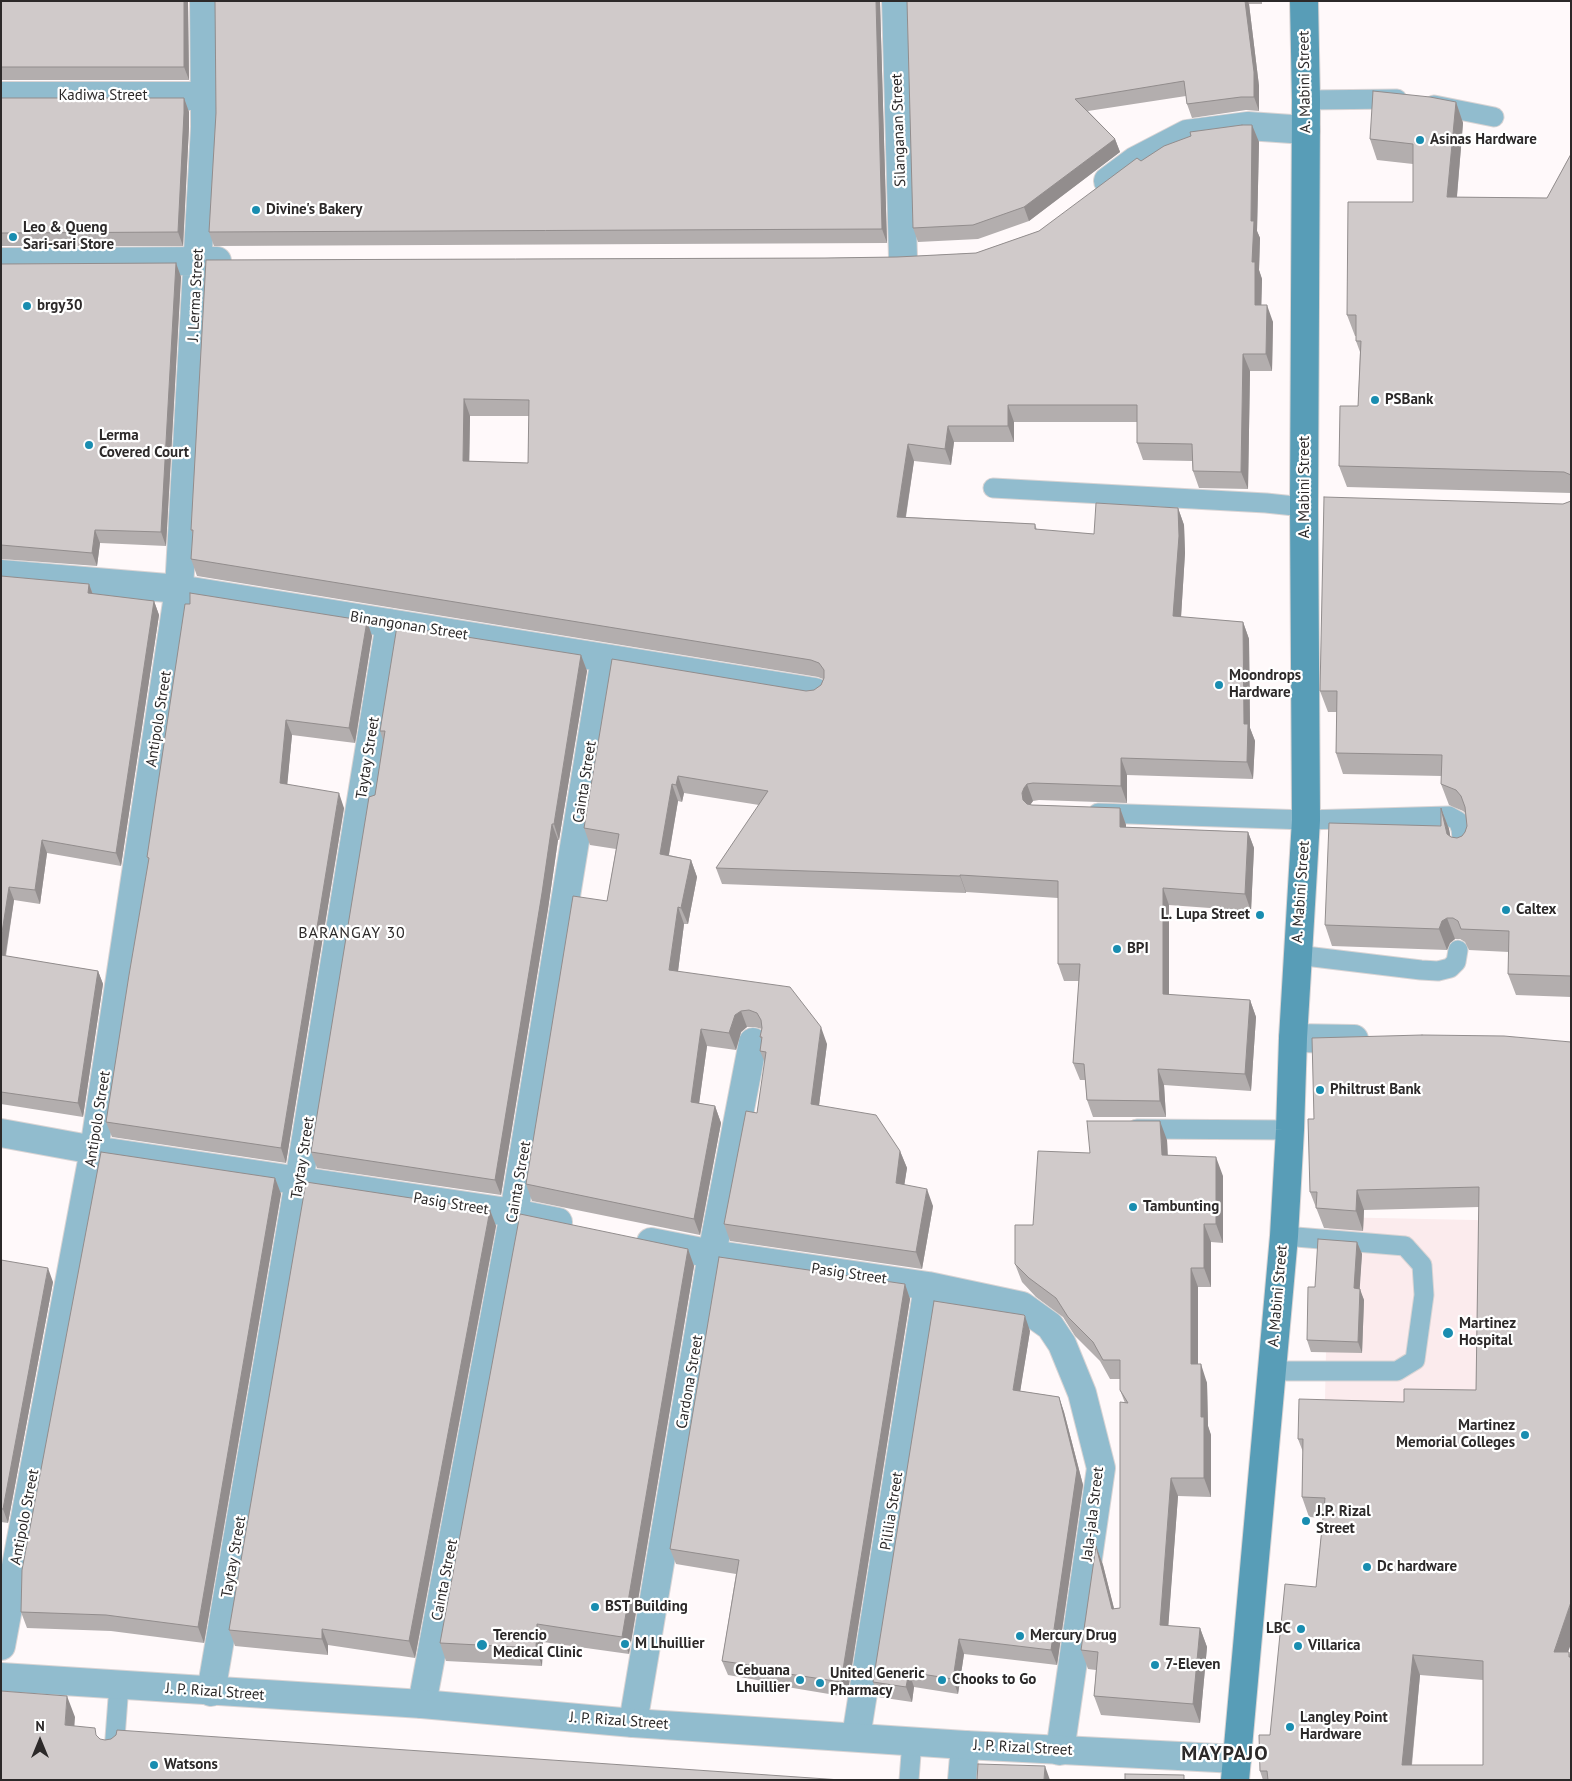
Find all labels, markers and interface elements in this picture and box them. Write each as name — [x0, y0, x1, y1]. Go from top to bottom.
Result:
street label: A. Mabini Street — [1295, 31, 1315, 133]
street label: Silanganan Street — [888, 73, 910, 187]
street label: Kadiwa Street — [58, 87, 148, 105]
place label: Asinas Hardware — [1430, 131, 1537, 149]
marker: Asinas Hardware — [1414, 134, 1426, 146]
place label: Divine's Bakery — [266, 201, 362, 219]
marker: Divine's Bakery — [250, 204, 262, 216]
place label: Leo & Queng Sari-sari Store — [23, 219, 114, 254]
marker: Leo & Queng Sari-sari Store — [7, 231, 19, 243]
street label: J. Lerma Street — [185, 248, 207, 342]
place label: brgy30 — [37, 297, 83, 315]
marker: brgy30 — [21, 300, 33, 312]
place label: PSBank — [1385, 391, 1433, 409]
marker: PSBank — [1369, 394, 1381, 406]
place label: Lerma Covered Court — [99, 427, 189, 462]
street label: A. Mabini Street — [1296, 436, 1314, 538]
marker: Lerma Covered Court — [83, 439, 95, 451]
street label: Binangonan Street — [349, 608, 469, 644]
place label: Moondrops Hardware — [1229, 667, 1301, 702]
street label: Antipolo Street — [143, 670, 175, 768]
marker: Moondrops Hardware — [1213, 679, 1225, 691]
street label: Taytay Street — [353, 716, 383, 800]
street label: Cainta Street — [570, 740, 600, 824]
street label: A. Mabini Street — [1288, 840, 1314, 944]
place label: Caltex — [1516, 901, 1556, 919]
marker: Caltex — [1500, 904, 1512, 916]
place label: L. Lupa Street — [1161, 906, 1250, 924]
marker: L. Lupa Street — [1254, 909, 1266, 921]
district label: BARANGAY 30 — [297, 923, 407, 943]
place label: BPI — [1127, 940, 1149, 958]
marker: BPI — [1111, 943, 1123, 955]
street label: Antipolo Street — [82, 1070, 114, 1168]
place label: Philtrust Bank — [1330, 1081, 1421, 1099]
marker: Philtrust Bank — [1314, 1084, 1326, 1096]
street label: Taytay Street — [288, 1116, 318, 1200]
street label: Cainta Street — [503, 1140, 535, 1224]
street label: Pasig Street — [412, 1189, 490, 1219]
place label: Tambunting — [1143, 1198, 1219, 1216]
marker: Tambunting — [1127, 1201, 1139, 1213]
street label: A. Mabini Street — [1265, 1244, 1291, 1348]
street label: Pasig Street — [810, 1260, 888, 1288]
place label: Martinez Hospital — [1459, 1315, 1516, 1350]
marker: Martinez Hospital — [1441, 1326, 1455, 1340]
street label: Cardona Street — [673, 1334, 707, 1430]
place label: Martinez Memorial Colleges — [1396, 1417, 1515, 1452]
marker: Martinez Memorial Colleges — [1519, 1429, 1531, 1441]
street label: Jala-jala Street — [1078, 1466, 1108, 1562]
street label: Antipolo Street — [7, 1468, 43, 1566]
street label: Pililia Street — [877, 1471, 907, 1551]
place label: J.P. Rizal Street — [1316, 1503, 1371, 1538]
street label: Taytay Street — [218, 1515, 250, 1599]
marker: J.P. Rizal Street — [1300, 1515, 1312, 1527]
street label: Cainta Street — [428, 1538, 462, 1622]
place label: Dc hardware — [1377, 1558, 1457, 1576]
marker: Dc hardware — [1361, 1561, 1373, 1573]
place label: BST Building — [605, 1598, 688, 1616]
marker: BST Building — [589, 1601, 601, 1613]
place label: LBC — [1266, 1620, 1291, 1638]
marker: LBC — [1295, 1623, 1307, 1635]
place label: Terencio Medical Clinic — [493, 1627, 582, 1662]
place label: Mercury Drug — [1030, 1627, 1117, 1645]
marker: Mercury Drug — [1014, 1630, 1026, 1642]
place label: M Lhuillier — [635, 1635, 705, 1653]
place label: Villarica — [1308, 1637, 1361, 1655]
marker: Terencio Medical Clinic — [475, 1638, 489, 1652]
marker: M Lhuillier — [619, 1638, 631, 1650]
marker: Villarica — [1292, 1640, 1304, 1652]
place label: 7-Eleven — [1165, 1656, 1220, 1674]
marker: 7-Eleven — [1149, 1659, 1161, 1671]
place label: Cebuana Lhuillier — [735, 1662, 790, 1697]
place label: United Generic Pharmacy — [830, 1665, 925, 1700]
place label: Chooks to Go — [952, 1671, 1036, 1689]
marker: Cebuana Lhuillier — [794, 1674, 806, 1686]
marker: Chooks to Go — [936, 1674, 948, 1686]
marker: United Generic Pharmacy — [814, 1677, 826, 1689]
street label: J. P. Rizal Street — [165, 1680, 265, 1704]
street label: J. P. Rizal Street — [569, 1709, 669, 1733]
place label: Langley Point Hardware — [1300, 1709, 1388, 1744]
north arrow — [15, 1716, 65, 1766]
text: N — [35, 1717, 45, 1735]
marker: Langley Point Hardware — [1284, 1721, 1296, 1733]
street label: J. P. Rizal Street — [973, 1736, 1073, 1760]
district label: MAYPAJO — [1180, 1742, 1270, 1766]
place label: Watsons — [164, 1756, 218, 1774]
marker: Watsons — [148, 1759, 160, 1771]

